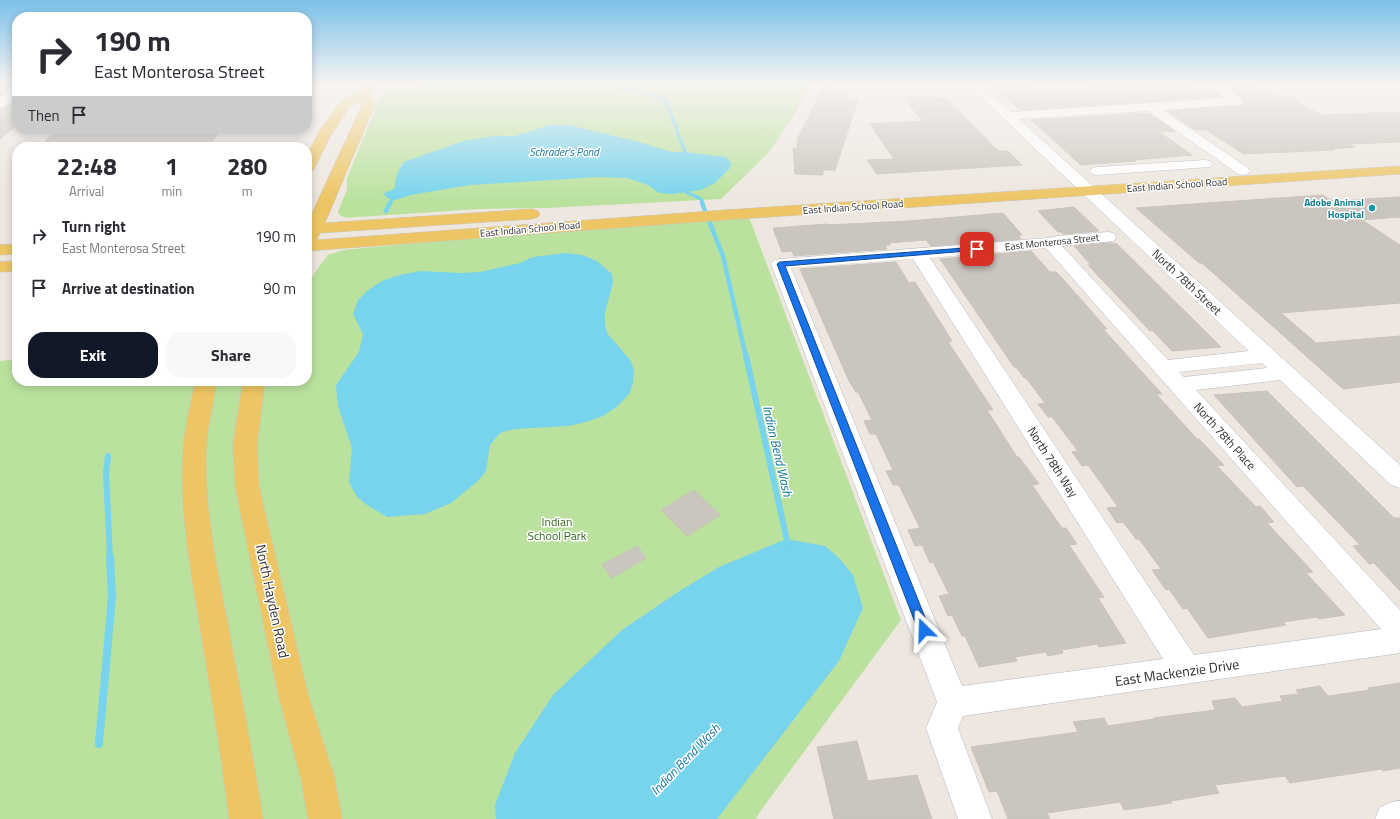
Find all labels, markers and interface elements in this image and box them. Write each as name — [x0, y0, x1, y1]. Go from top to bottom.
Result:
text: 190 m — [94, 19, 171, 62]
icon: right — [28, 28, 80, 80]
text: East Monterosa Street — [94, 58, 264, 85]
text: Then — [28, 104, 60, 127]
icon: arrive — [68, 104, 90, 126]
water label: Schrader's Pond — [529, 144, 600, 160]
text: 22:48 — [57, 148, 117, 184]
text: 1 — [165, 148, 179, 184]
text: 280 — [227, 148, 267, 184]
street label: East Indian School Road — [1126, 174, 1228, 196]
text: Arrival — [69, 181, 104, 201]
text: min — [161, 181, 182, 201]
text: m — [242, 181, 253, 201]
place label: Adobe Animal Hospital — [1304, 195, 1364, 222]
street label: East Indian School Road — [802, 196, 904, 218]
marker: Adobe Animal Hospital — [1367, 203, 1377, 213]
text: Turn right — [62, 215, 126, 238]
street label: East Indian School Road — [479, 217, 581, 241]
icon: right — [28, 225, 50, 247]
text: 190 m — [255, 225, 296, 248]
street label: East Monterosa Street — [1004, 230, 1100, 254]
pin — [960, 232, 994, 266]
text: East Monterosa Street — [62, 238, 185, 258]
icon: arrive — [966, 238, 988, 260]
street label: North 78th Street — [1148, 245, 1227, 320]
icon: arrive — [28, 277, 50, 299]
text: Arrive at destination — [62, 277, 195, 300]
text: 90 m — [263, 277, 296, 300]
button: Exit — [28, 332, 158, 378]
button: Share — [166, 332, 296, 378]
street label: North 78th Place — [1189, 398, 1261, 474]
water label: Indian Bend Wash — [758, 403, 798, 499]
street label: North 78th Way — [1023, 423, 1083, 501]
park label: Indian School Park — [527, 512, 587, 545]
street label: North Hayden Road — [251, 542, 295, 660]
position arrow — [903, 609, 945, 651]
street label: East Mackenzie Drive — [1113, 653, 1241, 691]
water label: Indian Bend Wash — [646, 718, 725, 799]

